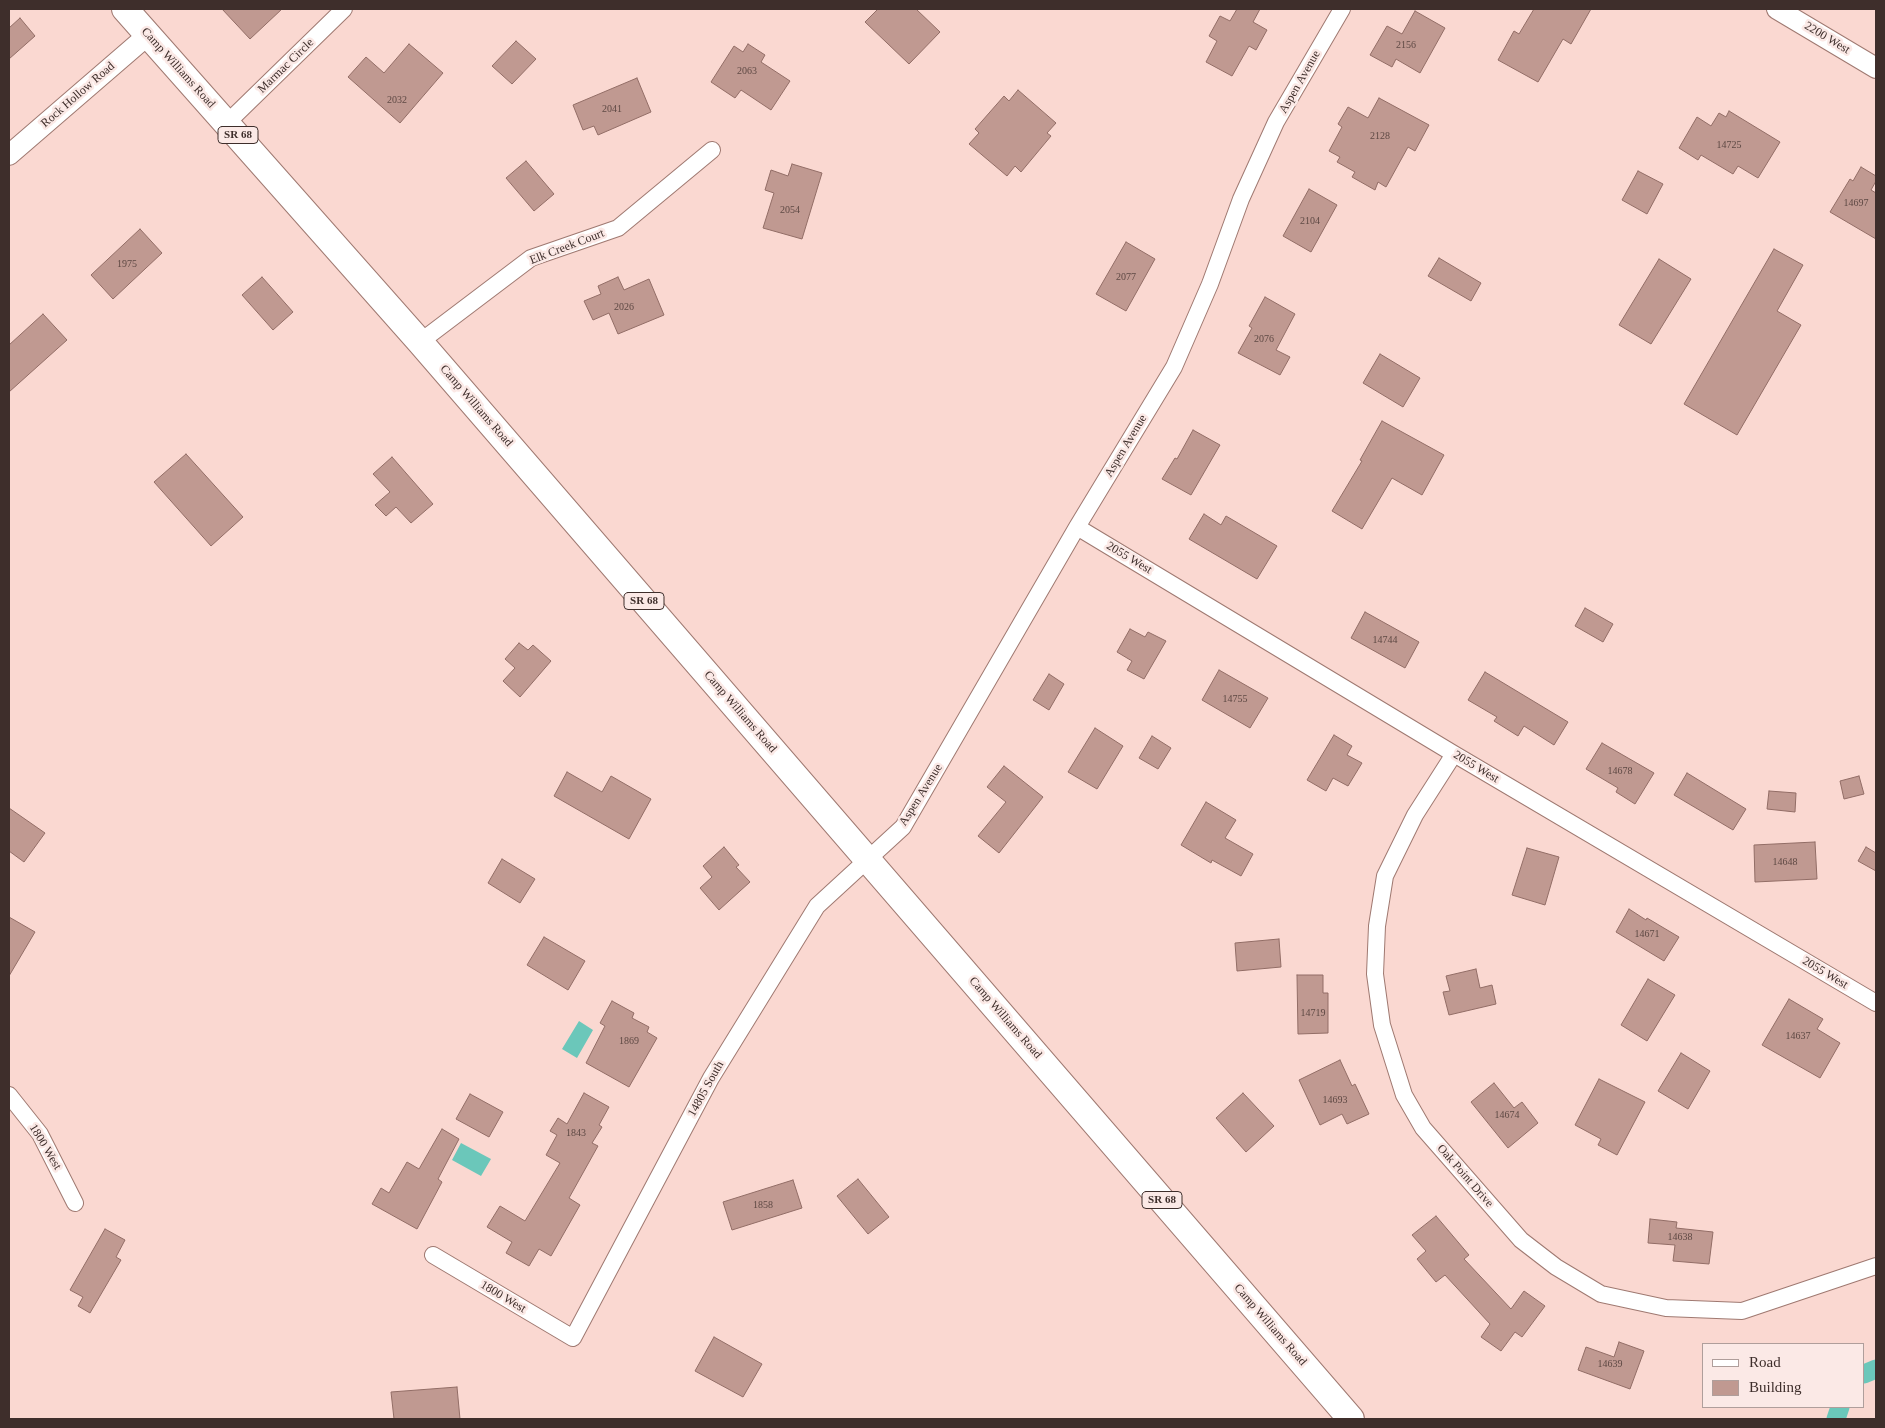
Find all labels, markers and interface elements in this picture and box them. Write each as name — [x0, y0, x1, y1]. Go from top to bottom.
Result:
street label: 2200 West — [1802, 19, 1852, 57]
street label: Camp Williams Road — [138, 25, 218, 111]
street label: Marmac Circle — [255, 36, 317, 96]
house number: 2156 — [1396, 39, 1416, 51]
street label: Aspen Avenue — [1276, 48, 1324, 116]
street label: Rock Hollow Road — [38, 59, 118, 131]
house number: 2063 — [737, 65, 757, 77]
house number: 2032 — [387, 94, 407, 106]
house number: 2041 — [602, 103, 622, 115]
road number: SR 68 — [218, 126, 258, 144]
house number: 2128 — [1370, 130, 1390, 142]
house number: 14725 — [1716, 139, 1742, 151]
house number: 14697 — [1844, 197, 1868, 209]
house number: 2054 — [780, 204, 800, 216]
house number: 2104 — [1300, 215, 1320, 227]
street label: Elk Creek Court — [528, 226, 606, 268]
house number: 1975 — [117, 258, 137, 270]
house number: 2077 — [1116, 271, 1136, 283]
house number: 2026 — [614, 301, 634, 313]
house number: 2076 — [1254, 333, 1274, 345]
street label: Camp Williams Road — [437, 362, 515, 450]
street label: Aspen Avenue — [1102, 412, 1150, 480]
street label: 2055 West — [1104, 539, 1154, 577]
road number: SR 68 — [624, 592, 664, 610]
house number: 14744 — [1372, 634, 1398, 646]
street label: Camp Williams Road — [701, 668, 779, 756]
house number: 14755 — [1222, 693, 1248, 705]
street label: 2055 West — [1451, 748, 1501, 786]
street label: Aspen Avenue — [896, 761, 946, 829]
house number: 14678 — [1608, 765, 1632, 777]
house number: 14648 — [1772, 856, 1798, 868]
house number: 14671 — [1634, 928, 1660, 940]
street label: 2055 West — [1800, 954, 1850, 992]
street label: Camp Williams Road — [966, 974, 1044, 1062]
house number: 14719 — [1300, 1007, 1326, 1019]
house number: 14637 — [1786, 1030, 1810, 1042]
house number: 1869 — [619, 1035, 639, 1047]
street label: 14805 South — [685, 1059, 727, 1119]
house number: 14693 — [1322, 1094, 1348, 1106]
house number: 14674 — [1494, 1109, 1520, 1121]
street label: 1800 West — [26, 1122, 64, 1172]
house number: 1843 — [566, 1127, 586, 1139]
street label: Oak Point Drive — [1434, 1142, 1496, 1210]
road number: SR 68 — [1142, 1192, 1182, 1208]
house number: 1858 — [753, 1199, 773, 1211]
house number: 14638 — [1668, 1231, 1692, 1243]
street label: 1800 West — [478, 1278, 528, 1316]
street label: Camp Williams Road — [1231, 1281, 1309, 1369]
legend — [1702, 1343, 1865, 1408]
text: Road — [1749, 1354, 1781, 1370]
house number: 14639 — [1598, 1358, 1622, 1370]
text: Building — [1749, 1379, 1802, 1395]

